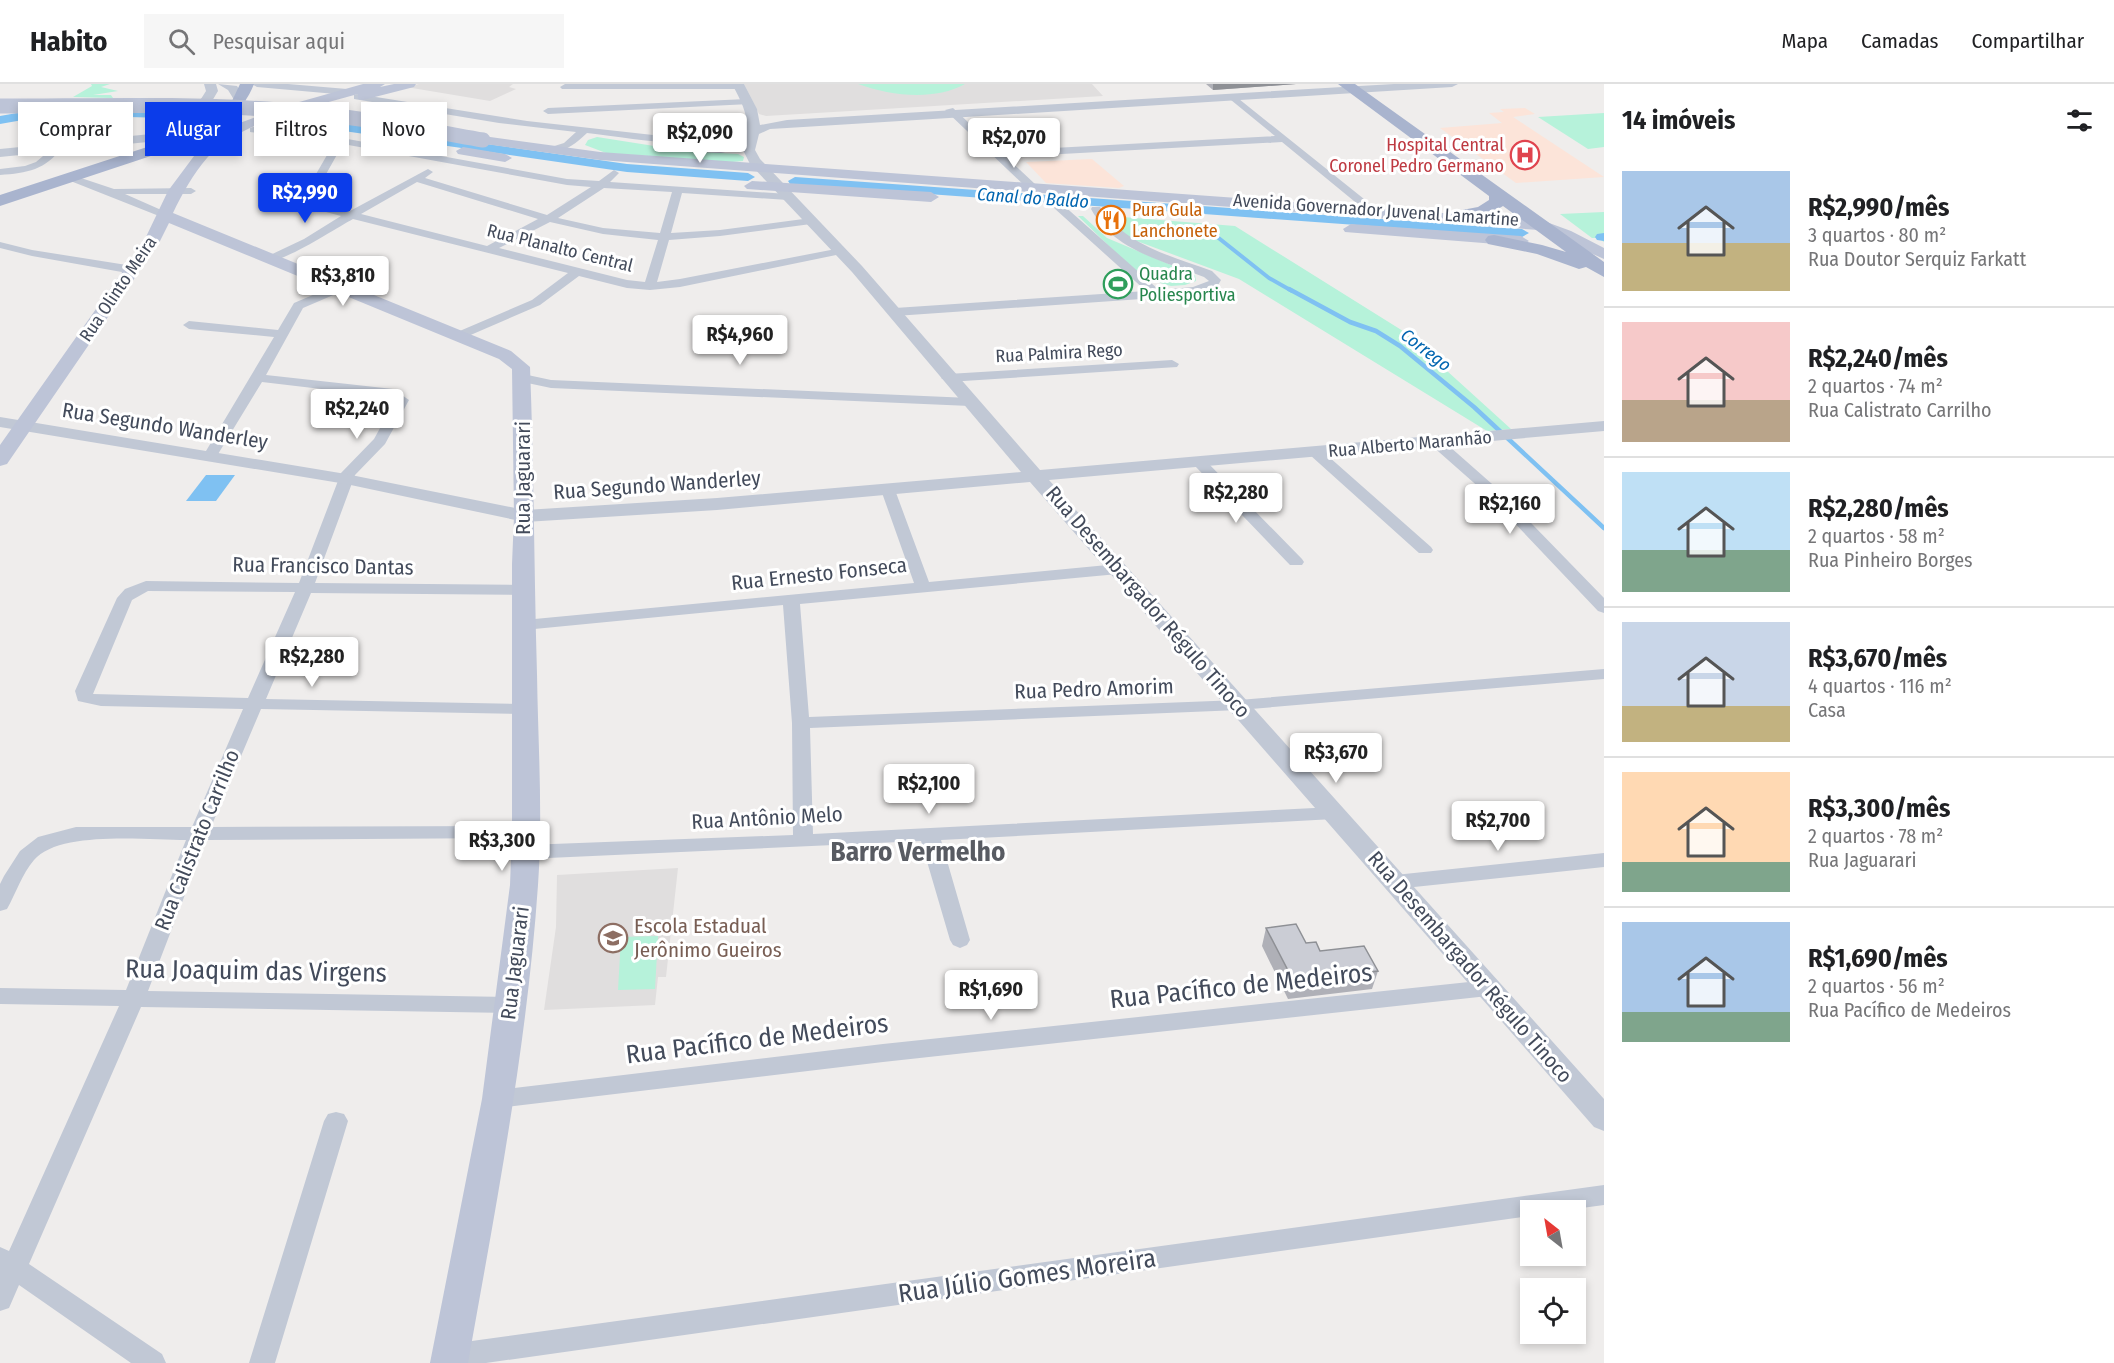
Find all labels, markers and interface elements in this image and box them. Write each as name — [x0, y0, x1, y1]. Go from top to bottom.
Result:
search box — [144, 14, 564, 68]
text: Habito — [30, 25, 108, 58]
icon: search — [165, 25, 198, 58]
text: Pesquisar aqui — [213, 28, 345, 55]
text: Mapa — [1782, 28, 1828, 54]
text: Camadas — [1861, 28, 1939, 54]
text: Compartilhar — [1972, 28, 2084, 54]
chip: Comprar — [18, 102, 133, 156]
chip: Alugar — [145, 102, 242, 156]
chip: Filtros — [254, 102, 349, 156]
chip: Novo — [361, 102, 447, 156]
icon: filters — [2063, 104, 2096, 137]
text: 14 imóveis — [1622, 105, 1735, 136]
pin: R$2,090 — [645, 113, 755, 164]
pin: R$2,070 — [959, 118, 1069, 169]
text: R$2,090 — [667, 120, 733, 144]
text: R$2,070 — [982, 125, 1046, 149]
place label: Hospital Central Coronel Pedro Germano — [1329, 134, 1504, 177]
hospital icon: Hospital Central Coronel Pedro Germano — [1509, 139, 1541, 171]
pin: R$2,990 — [250, 173, 360, 224]
text: R$2,990 — [272, 180, 338, 204]
water label: Canal do Baldo — [977, 183, 1089, 213]
street label: Avenida Governador Juvenal Lamartine — [1232, 189, 1520, 231]
text: R$2,990/mês — [1808, 192, 1949, 223]
icon: home — [1670, 195, 1742, 267]
place label: Pura Gula Lanchonete — [1132, 199, 1218, 242]
restaurant icon: Pura Gula Lanchonete — [1095, 204, 1127, 236]
street label: Rua Planalto Central — [485, 219, 635, 277]
text: 3 quartos · 80 m² — [1808, 223, 1946, 247]
street label: Rua Olinto Meira — [75, 232, 161, 346]
text: Rua Doutor Serquiz Farkatt — [1808, 247, 2026, 271]
pin: R$3,810 — [288, 256, 398, 307]
text: R$3,810 — [311, 263, 375, 287]
place label: Quadra Poliesportiva — [1139, 263, 1236, 306]
sports icon: Quadra Poliesportiva — [1102, 268, 1134, 300]
pin: R$4,960 — [685, 315, 795, 366]
text: R$4,960 — [706, 322, 774, 346]
water label: Corrego — [1396, 324, 1456, 376]
street label: Rua Palmira Rego — [995, 339, 1123, 367]
text: R$2,240/mês — [1808, 343, 1948, 374]
icon: home — [1670, 346, 1742, 418]
text: 2 quartos · 74 m² — [1808, 374, 1943, 398]
pin: R$2,240 — [302, 389, 412, 440]
text: R$2,240 — [325, 396, 389, 420]
street label: Rua Segundo Wanderley — [60, 397, 270, 455]
text: Rua Calistrato Carrilho — [1808, 398, 1992, 422]
street label: Rua Jaguarari — [510, 421, 536, 535]
street label: Rua Alberto Maranhão — [1327, 426, 1493, 462]
street label: Rua Segundo Wanderley — [552, 465, 762, 505]
pin: R$2,280 — [1181, 473, 1291, 524]
text: R$2,280 — [1203, 480, 1269, 504]
street label: Rua Desembargador Régulo Tinoco — [1040, 481, 1256, 723]
pin: R$2,160 — [1455, 484, 1565, 535]
text: R$2,160 — [1479, 491, 1541, 515]
text: R$2,280/mês — [1808, 493, 1949, 524]
icon: home — [1670, 496, 1742, 568]
text: 2 quartos · 58 m² — [1808, 524, 1945, 548]
text: Rua Pinheiro Borges — [1808, 548, 1973, 572]
street label: Rua Francisco Dantas — [232, 551, 414, 581]
street label: Rua Ernesto Fonseca — [730, 552, 908, 596]
pin: R$2,280 — [257, 637, 367, 688]
text: R$3,670/mês — [1808, 643, 1947, 674]
text: R$2,280 — [279, 644, 345, 668]
icon: home — [1670, 646, 1742, 718]
street label: Rua Pedro Amorim — [1014, 673, 1174, 705]
text: 4 quartos · 116 m² — [1808, 674, 1952, 698]
text: Casa — [1808, 698, 1846, 722]
pin: R$3,670 — [1281, 733, 1391, 784]
text: R$3,670 — [1304, 740, 1368, 764]
street label: Rua Calistrato Carrilho — [149, 746, 245, 934]
pin: R$2,100 — [874, 764, 984, 815]
text: R$2,100 — [898, 771, 960, 795]
text: R$3,300/mês — [1808, 793, 1950, 824]
icon: home — [1670, 796, 1742, 868]
street label: Rua Antônio Melo — [691, 801, 843, 835]
pin: R$2,700 — [1443, 801, 1553, 852]
text: R$2,700 — [1466, 808, 1530, 832]
pin: R$3,300 — [447, 821, 557, 872]
text: 2 quartos · 78 m² — [1808, 824, 1943, 848]
text: R$3,300 — [469, 828, 535, 852]
district label: Barro Vermelho — [831, 836, 1005, 868]
street label: Rua Desembargador Régulo Tinoco — [1362, 846, 1578, 1088]
text: Rua Jaguarari — [1808, 848, 1917, 872]
street label: Rua Jaguarari — [495, 905, 535, 1021]
place label: Escola Estadual Jerônimo Gueiros — [634, 913, 782, 963]
school or university icon: Escola Estadual Jerônimo Gueiros — [597, 922, 629, 954]
text: R$1,690/mês — [1808, 943, 1948, 974]
icon: home — [1670, 946, 1742, 1018]
street label: Rua Joaquim das Virgens — [125, 953, 387, 989]
street label: Rua Pacífico de Medeiros — [1108, 957, 1374, 1015]
pin: R$1,690 — [936, 970, 1046, 1021]
text: 2 quartos · 56 m² — [1808, 974, 1945, 998]
text: R$1,690 — [959, 977, 1023, 1001]
text: Rua Pacífico de Medeiros — [1808, 998, 2011, 1022]
street label: Rua Pacífico de Medeiros — [624, 1008, 890, 1070]
north arrow — [1520, 1200, 1586, 1266]
map controls — [1520, 1200, 1586, 1344]
street label: Rua Júlio Gomes Moreira — [896, 1243, 1158, 1309]
button: locate — [1520, 1278, 1586, 1344]

